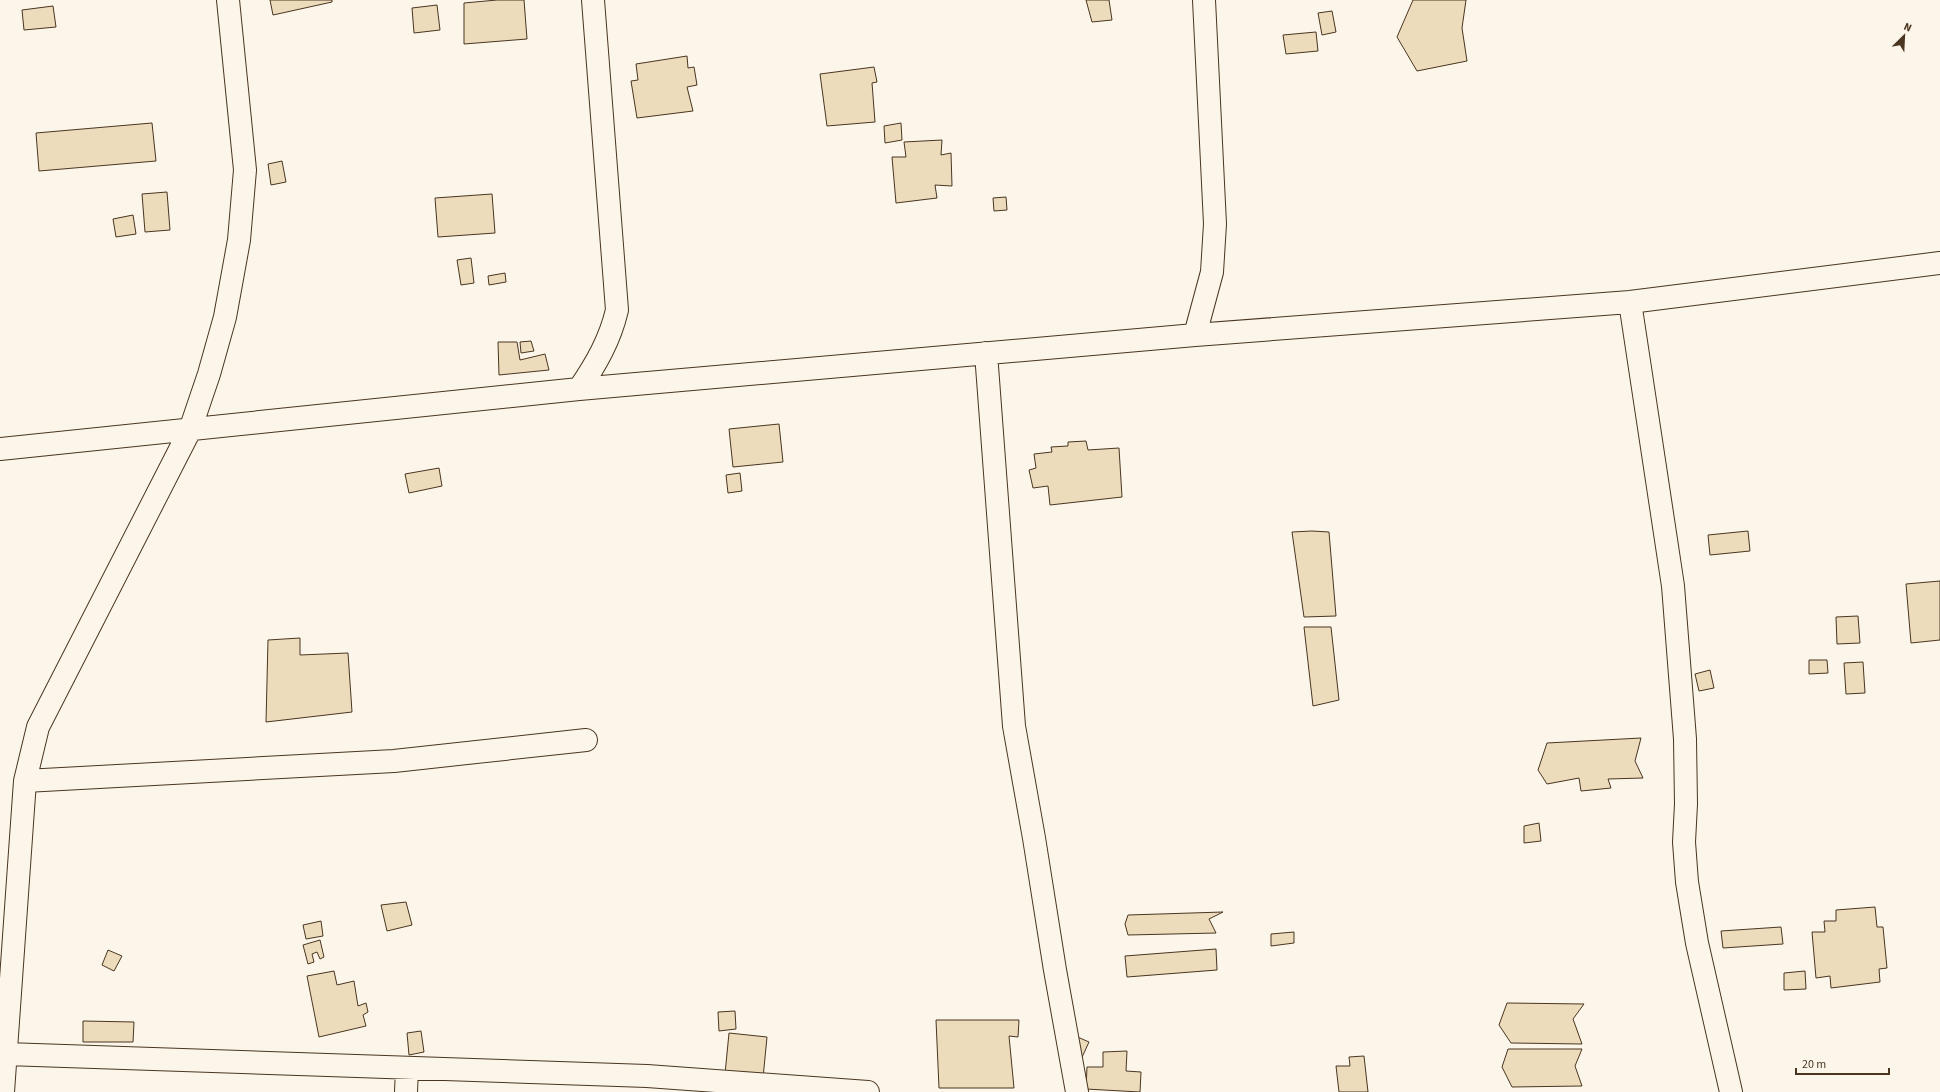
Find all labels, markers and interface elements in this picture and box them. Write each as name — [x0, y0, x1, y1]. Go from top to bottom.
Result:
north arrow — [1884, 16, 1924, 56]
text: N — [1901, 19, 1914, 36]
scale bar — [1796, 1050, 1889, 1076]
text: 20 m — [1802, 1056, 1826, 1073]

